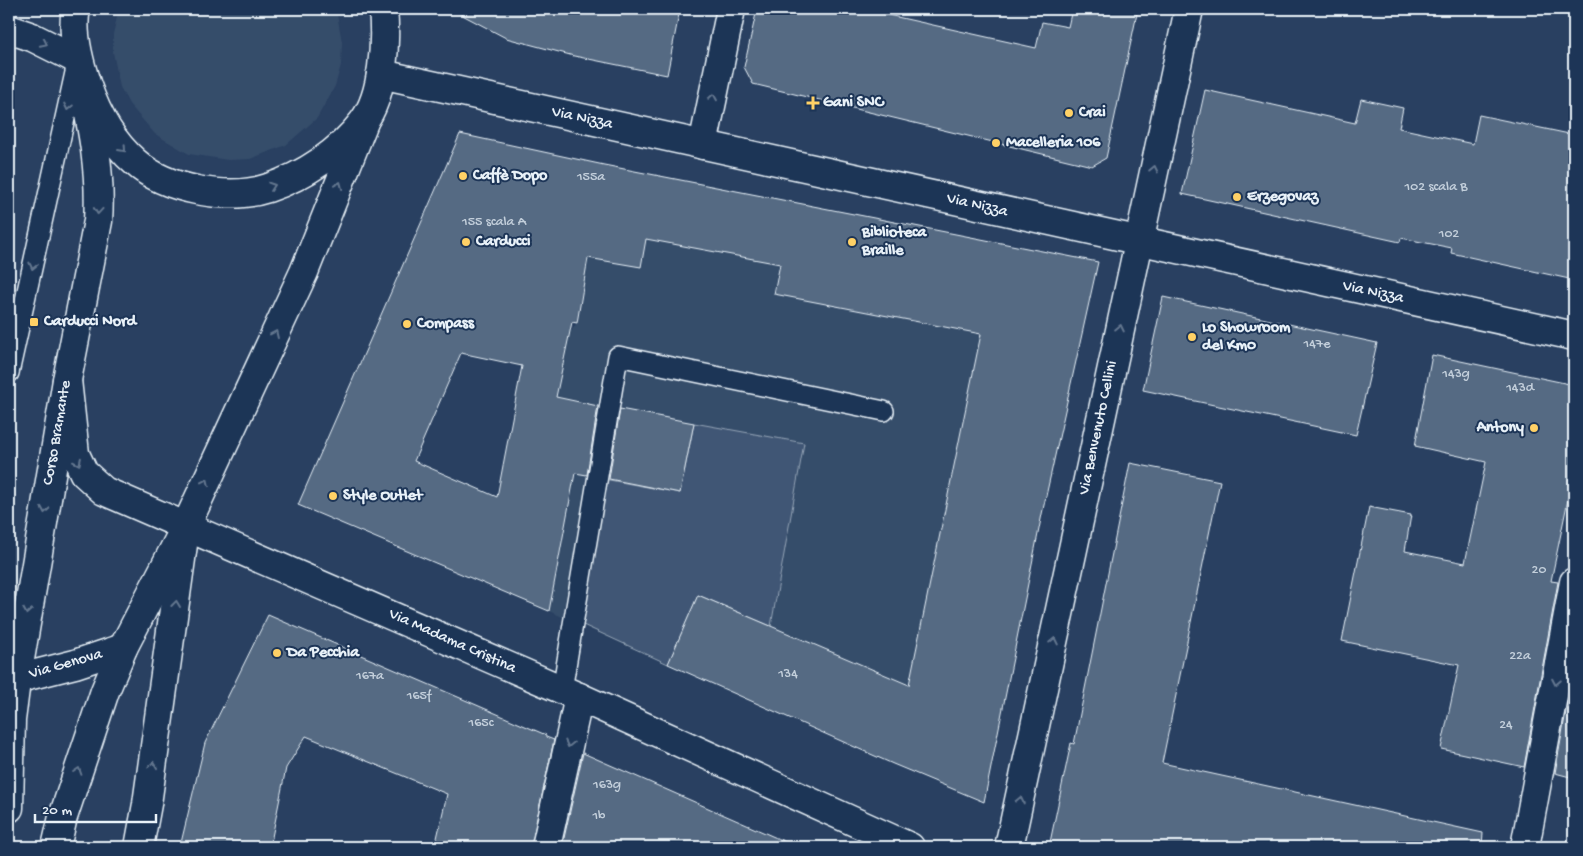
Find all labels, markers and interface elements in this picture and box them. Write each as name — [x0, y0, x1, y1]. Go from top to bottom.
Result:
one-way arrow — [39, 37, 48, 47]
one-way arrow — [708, 93, 718, 102]
place label: Gani SNC — [823, 94, 885, 113]
marker: Gani SNC — [807, 97, 819, 109]
one-way arrow — [63, 103, 74, 112]
street label: Via Nizza — [549, 103, 615, 135]
place label: Crai — [1078, 104, 1106, 123]
marker: Crai — [1063, 107, 1075, 119]
place label: Macelleria 106 — [1006, 134, 1101, 153]
marker: Macelleria 106 — [990, 137, 1002, 149]
one-way arrow — [117, 144, 126, 153]
one-way arrow — [1148, 164, 1159, 173]
place label: Caffè Dopo — [472, 166, 548, 186]
house number: 155a — [576, 169, 606, 186]
marker: Caffè Dopo — [457, 170, 469, 182]
house number: 102 scala B — [1404, 179, 1468, 196]
one-way arrow — [333, 181, 343, 190]
one-way arrow — [267, 182, 276, 192]
place label: Erzegovaz — [1247, 188, 1319, 207]
street label: Via Nizza — [944, 190, 1010, 222]
marker: Erzegovaz — [1231, 191, 1243, 203]
one-way arrow — [93, 208, 104, 216]
house number: 155 scala A — [461, 214, 527, 231]
place label: Biblioteca Braille — [861, 224, 928, 261]
house number: 102 — [1438, 226, 1459, 243]
place label: Carducci — [475, 233, 531, 252]
marker: Carducci — [460, 236, 472, 248]
marker: Biblioteca Braille — [846, 236, 858, 248]
one-way arrow — [28, 262, 39, 271]
street label: Via Nizza — [1340, 277, 1406, 309]
place label: Carducci Nord — [43, 313, 138, 332]
place label: Compass — [416, 315, 475, 334]
marker: Carducci Nord — [28, 316, 40, 328]
marker: Compass — [401, 318, 413, 330]
place label: Lo Showroom del Km0 — [1202, 319, 1291, 356]
one-way arrow — [1114, 323, 1125, 332]
one-way arrow — [269, 330, 279, 339]
marker: Lo Showroom del Km0 — [1186, 331, 1198, 343]
house number: 147e — [1303, 336, 1331, 353]
street label: Via Benvenuto Cellini — [1075, 359, 1122, 498]
house number: 143g — [1441, 366, 1470, 383]
street label: Corso Bramante — [39, 378, 77, 487]
house number: 143d — [1505, 380, 1536, 397]
place label: Antony — [1476, 419, 1524, 438]
marker: Antony — [1528, 422, 1540, 434]
one-way arrow — [72, 457, 83, 466]
one-way arrow — [200, 478, 210, 487]
place label: Style Outlet — [343, 487, 424, 506]
marker: Style Outlet — [327, 490, 339, 502]
one-way arrow — [40, 506, 50, 515]
house number: 20 — [1532, 562, 1546, 579]
one-way arrow — [170, 600, 181, 608]
street label: Via Madama Cristina — [384, 605, 520, 679]
one-way arrow — [23, 607, 33, 615]
one-way arrow — [1048, 636, 1058, 645]
place label: Da Pecchia — [285, 644, 360, 663]
street label: Via Genova — [26, 645, 106, 685]
marker: Da Pecchia — [271, 647, 283, 659]
house number: 22a — [1509, 648, 1532, 665]
house number: 134 — [777, 666, 798, 683]
house number: 167a — [355, 668, 385, 685]
one-way arrow — [1551, 677, 1561, 686]
house number: 165f — [406, 688, 433, 705]
house number: 165c — [468, 715, 495, 732]
house number: 24 — [1499, 717, 1513, 734]
one-way arrow — [564, 740, 575, 749]
one-way arrow — [147, 760, 157, 769]
one-way arrow — [72, 767, 82, 776]
house number: 163g — [592, 777, 621, 794]
scale bar — [35, 791, 156, 823]
one-way arrow — [1014, 795, 1024, 804]
text: 20 m — [42, 802, 72, 820]
house number: 1b — [591, 808, 606, 825]

